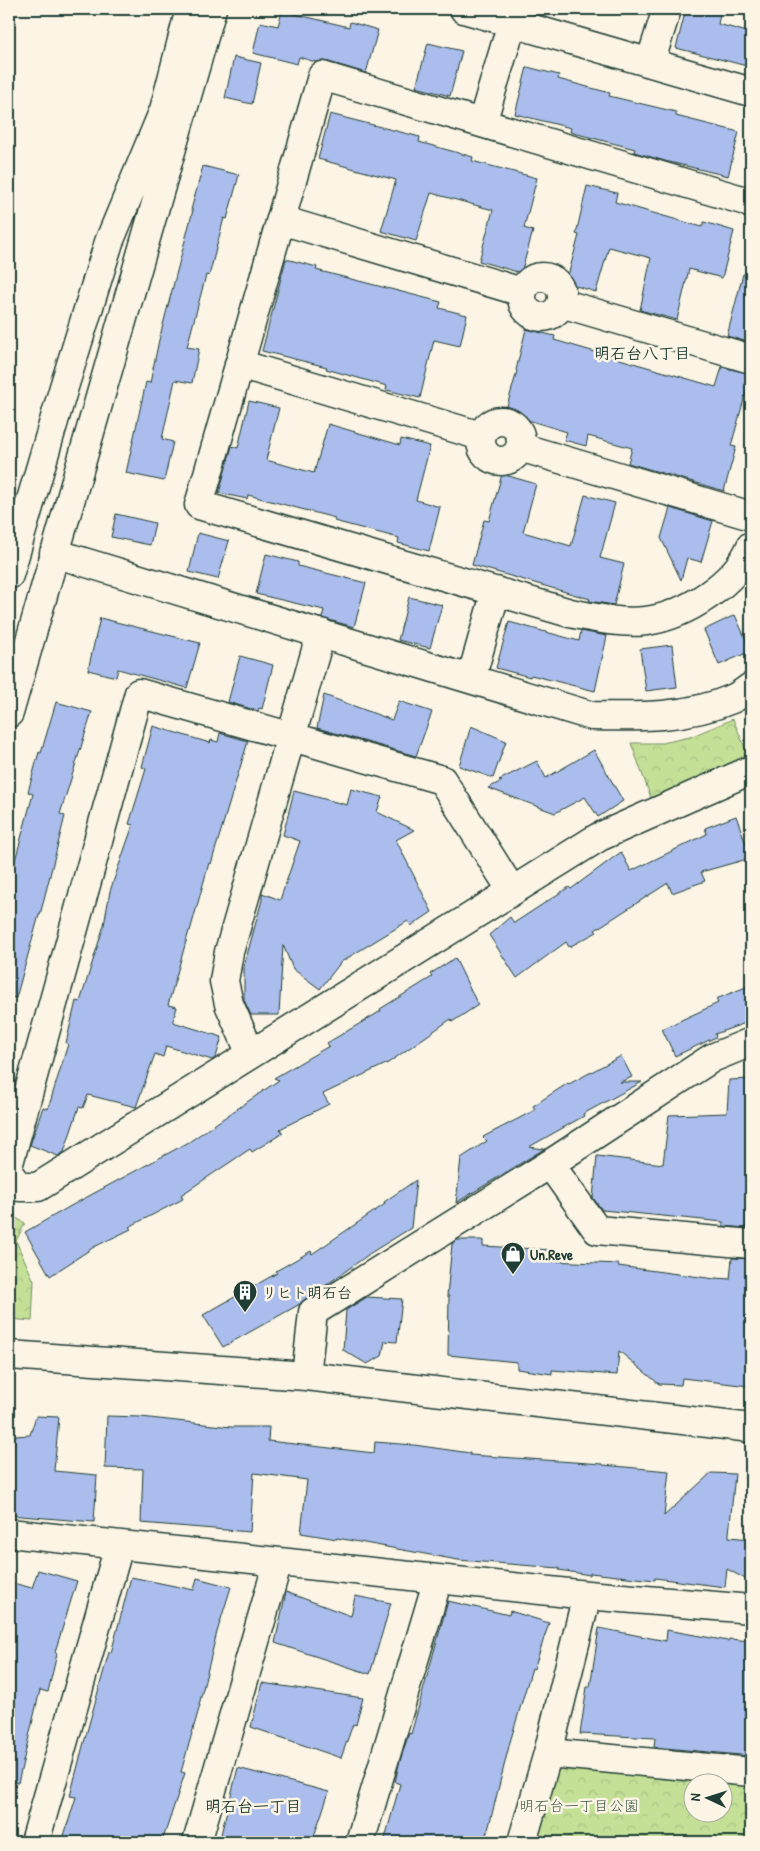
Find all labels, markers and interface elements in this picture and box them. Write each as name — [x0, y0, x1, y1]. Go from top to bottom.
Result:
district label: 明石台八丁目 — [594, 342, 690, 364]
shop icon: Un.Reve — [500, 1241, 526, 1275]
place label: Un.Reve — [530, 1244, 573, 1265]
building icon: リヒト明石台 — [232, 1279, 258, 1313]
place label: リヒト明石台 — [262, 1282, 352, 1303]
north arrow — [682, 1774, 732, 1824]
text: N — [685, 1792, 704, 1801]
district label: 明石台一丁目 — [205, 1795, 301, 1817]
park label: 明石台一丁目公園 — [519, 1795, 639, 1816]

